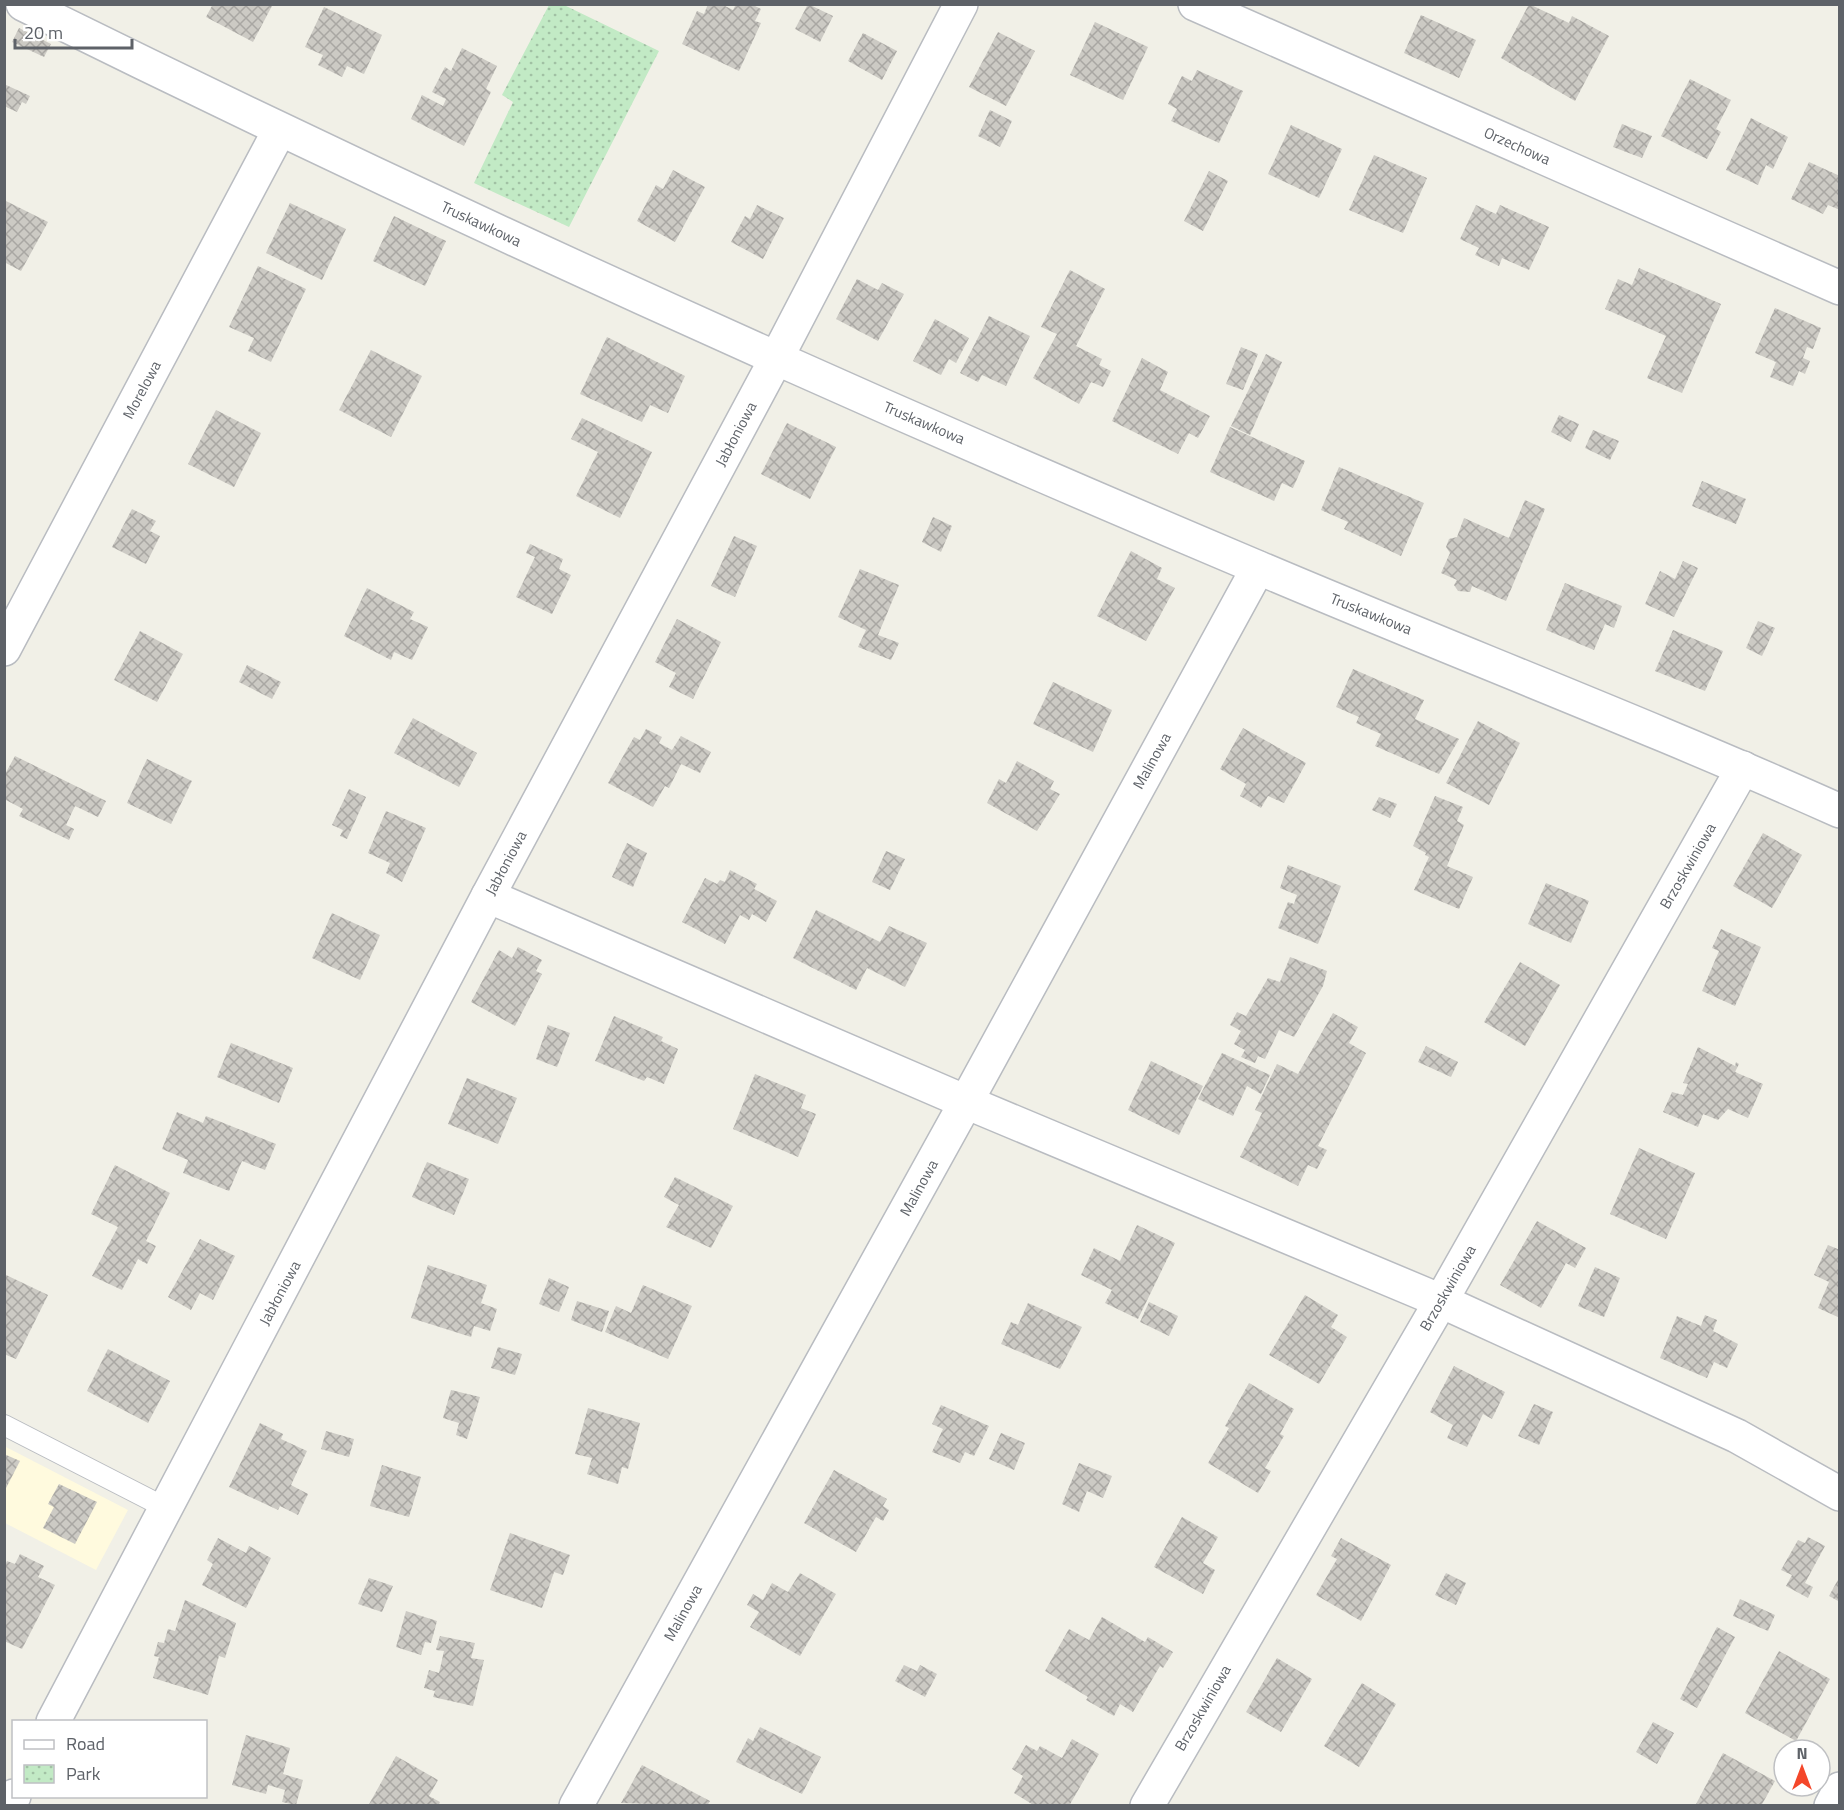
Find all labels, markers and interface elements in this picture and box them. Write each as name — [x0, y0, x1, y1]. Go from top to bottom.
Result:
scale bar — [15, 12, 132, 50]
text: 20 m — [24, 19, 63, 46]
street label: Orzechowa — [1480, 121, 1555, 171]
street label: Truskawkowa — [437, 195, 526, 252]
street label: Morelowa — [117, 356, 167, 423]
street label: Truskawkowa — [880, 395, 969, 450]
street label: Jabłoniowa — [709, 397, 762, 470]
street label: Truskawkowa — [1327, 587, 1416, 641]
street label: Malinowa — [1127, 728, 1177, 793]
street label: Brzoskwiniowa — [1654, 818, 1722, 913]
street label: Jabłoniowa — [479, 826, 532, 899]
street label: Malinowa — [894, 1155, 944, 1220]
street label: Brzoskwiniowa — [1414, 1240, 1482, 1335]
street label: Jabłoniowa — [253, 1256, 306, 1329]
street label: Malinowa — [658, 1580, 708, 1645]
street label: Brzoskwiniowa — [1169, 1660, 1237, 1755]
legend — [12, 1720, 207, 1798]
text: Road — [66, 1730, 105, 1757]
north arrow — [1772, 1738, 1832, 1798]
text: N — [1796, 1741, 1808, 1765]
text: Park — [66, 1760, 101, 1787]

